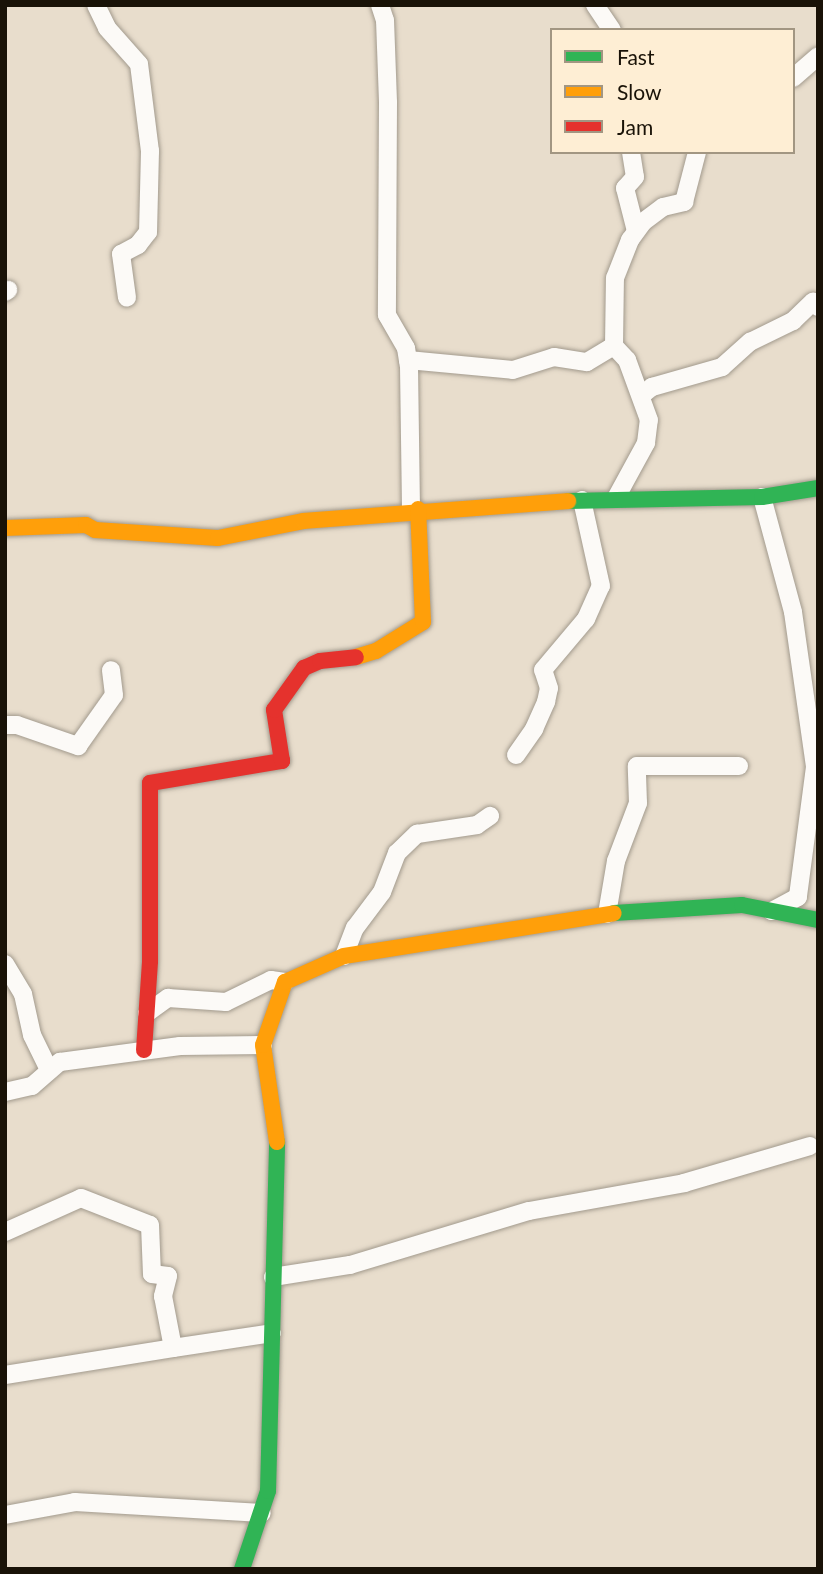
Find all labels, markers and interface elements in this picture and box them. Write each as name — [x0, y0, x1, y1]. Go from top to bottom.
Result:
legend — [550, 28, 795, 154]
text: Fast — [617, 44, 654, 69]
text: Slow — [617, 79, 661, 104]
text: Jam — [617, 114, 653, 139]

